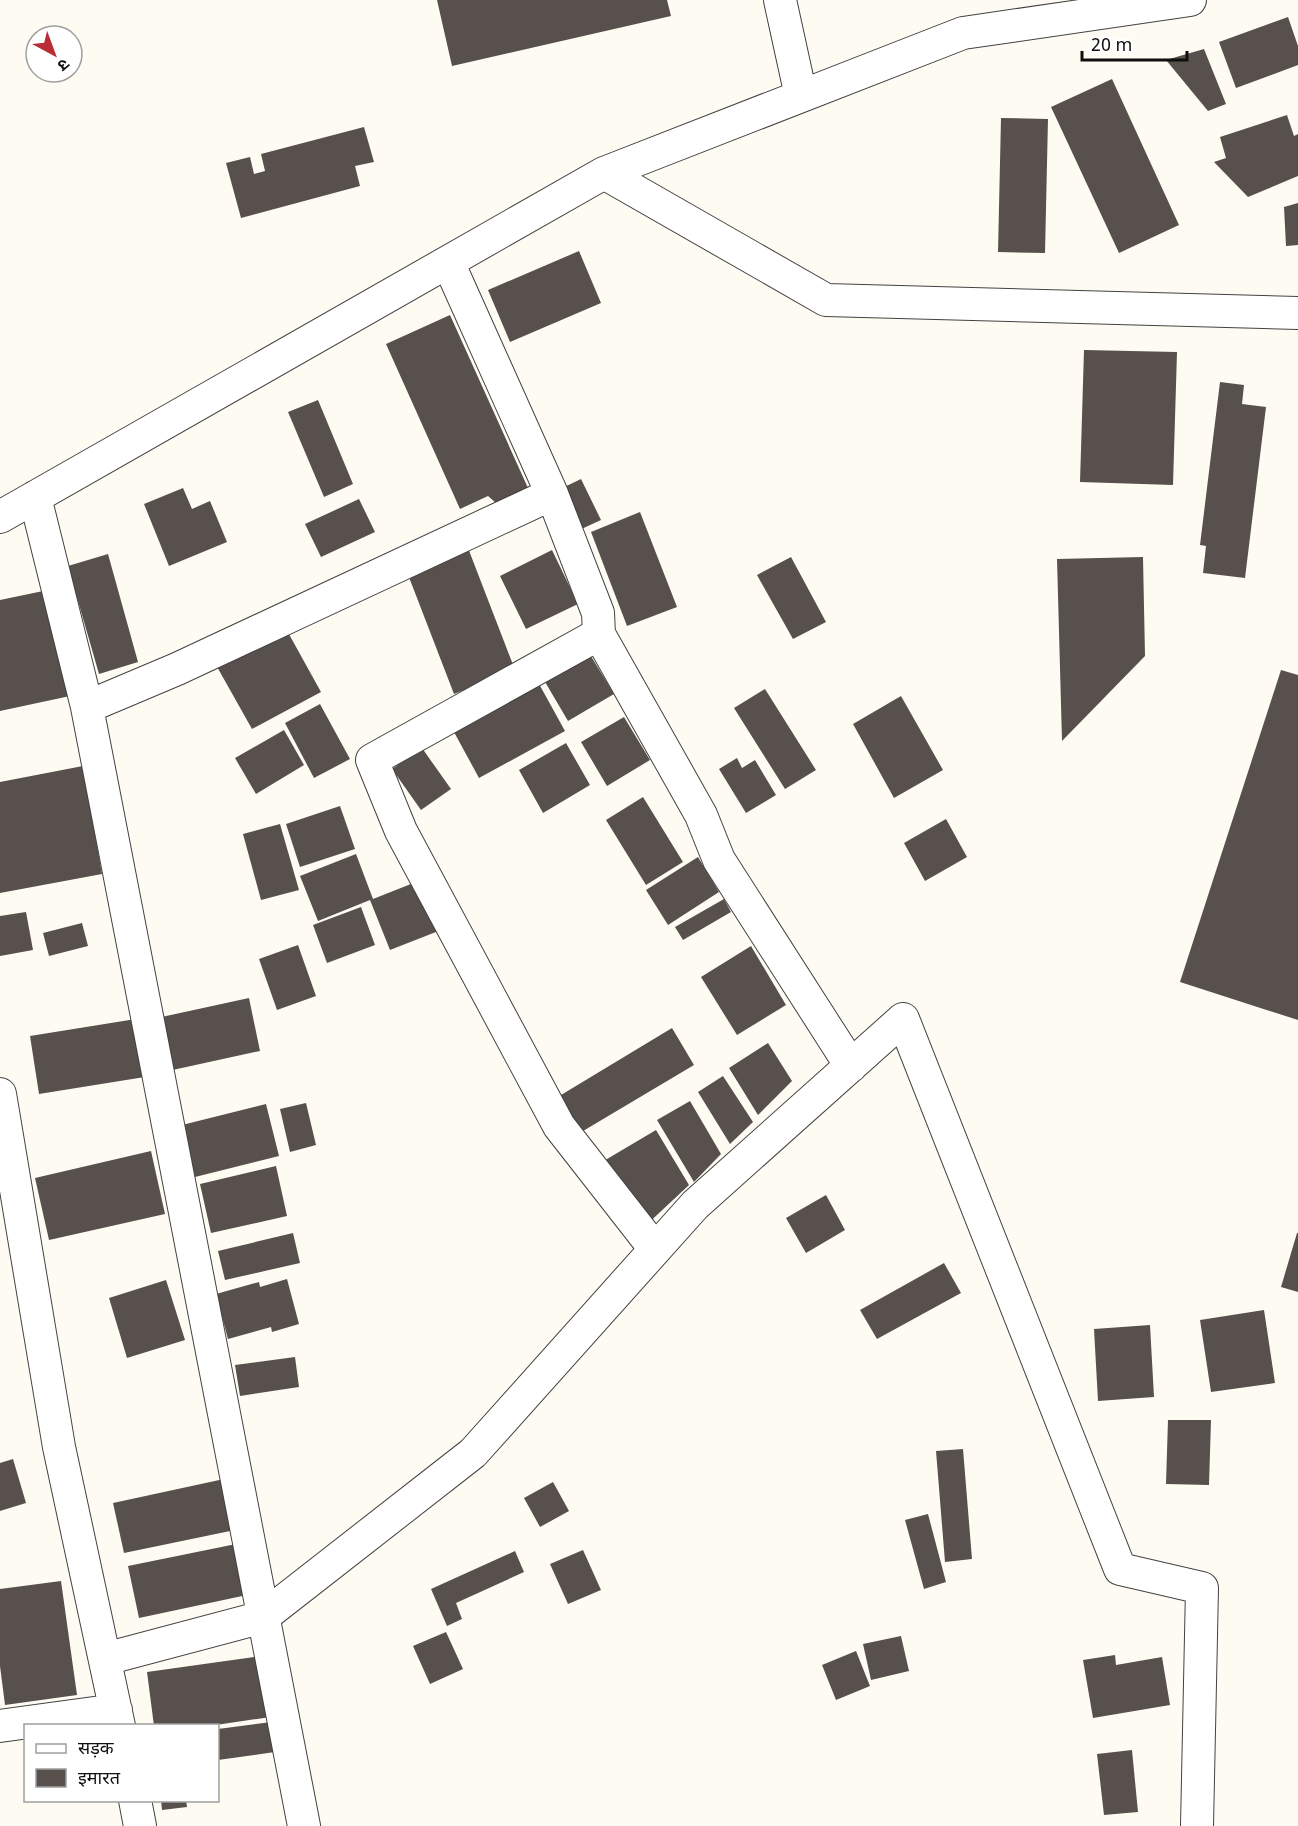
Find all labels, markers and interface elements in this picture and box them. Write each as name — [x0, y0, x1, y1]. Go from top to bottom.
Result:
north arrow — [24, 24, 84, 84]
scale bar — [1082, 24, 1187, 62]
text: 20 m — [1091, 35, 1132, 58]
text: उ — [51, 52, 73, 75]
legend — [24, 1724, 219, 1802]
text: सड़क — [78, 1738, 115, 1761]
text: इमारत — [78, 1768, 121, 1791]

